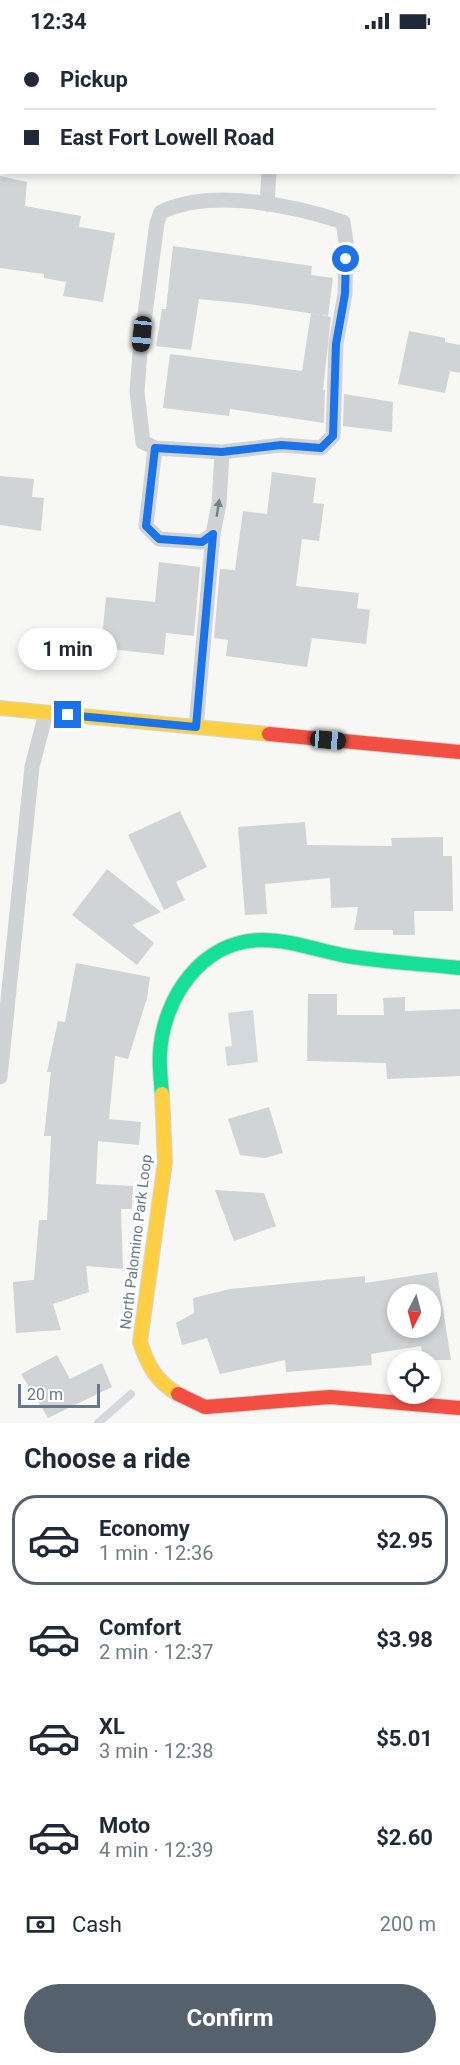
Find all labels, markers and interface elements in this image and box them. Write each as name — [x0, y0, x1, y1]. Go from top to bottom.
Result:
text: 12:34 — [30, 9, 87, 34]
text: Pickup — [60, 67, 128, 92]
text: East Fort Lowell Road — [60, 125, 274, 150]
route start — [332, 245, 359, 272]
car — [131, 315, 153, 353]
one-way arrow — [213, 498, 222, 517]
callout: 1 min — [19, 628, 118, 670]
text: 1 min — [42, 637, 93, 661]
route end — [54, 701, 81, 728]
car — [309, 729, 347, 751]
street label: North Palomino Park Loop — [116, 1153, 156, 1331]
north arrow — [387, 1284, 441, 1338]
map controls — [387, 1284, 441, 1404]
button: locate — [387, 1350, 441, 1404]
scale bar — [18, 1381, 100, 1408]
text: 20 m — [27, 1385, 63, 1404]
text: Choose a ride — [24, 1443, 190, 1475]
icon: car — [27, 1513, 81, 1567]
text: Economy — [99, 1516, 190, 1541]
text: $2.95 — [376, 1528, 433, 1553]
text: 1 min · 12:36 — [99, 1541, 214, 1565]
icon: car — [27, 1612, 81, 1666]
text: Comfort — [99, 1615, 181, 1640]
text: $3.98 — [376, 1627, 433, 1652]
text: 2 min · 12:37 — [99, 1640, 214, 1664]
icon: car — [27, 1711, 81, 1765]
text: XL — [99, 1714, 125, 1739]
text: $5.01 — [376, 1726, 433, 1751]
text: 3 min · 12:38 — [99, 1739, 214, 1763]
icon: car — [27, 1810, 81, 1864]
text: Moto — [99, 1813, 150, 1838]
text: $2.60 — [376, 1825, 433, 1850]
text: 4 min · 12:39 — [99, 1838, 214, 1862]
icon: cash — [24, 1908, 57, 1941]
text: Cash — [72, 1912, 122, 1937]
text: 200 m — [380, 1912, 436, 1936]
button: Confirm — [24, 1984, 436, 2053]

